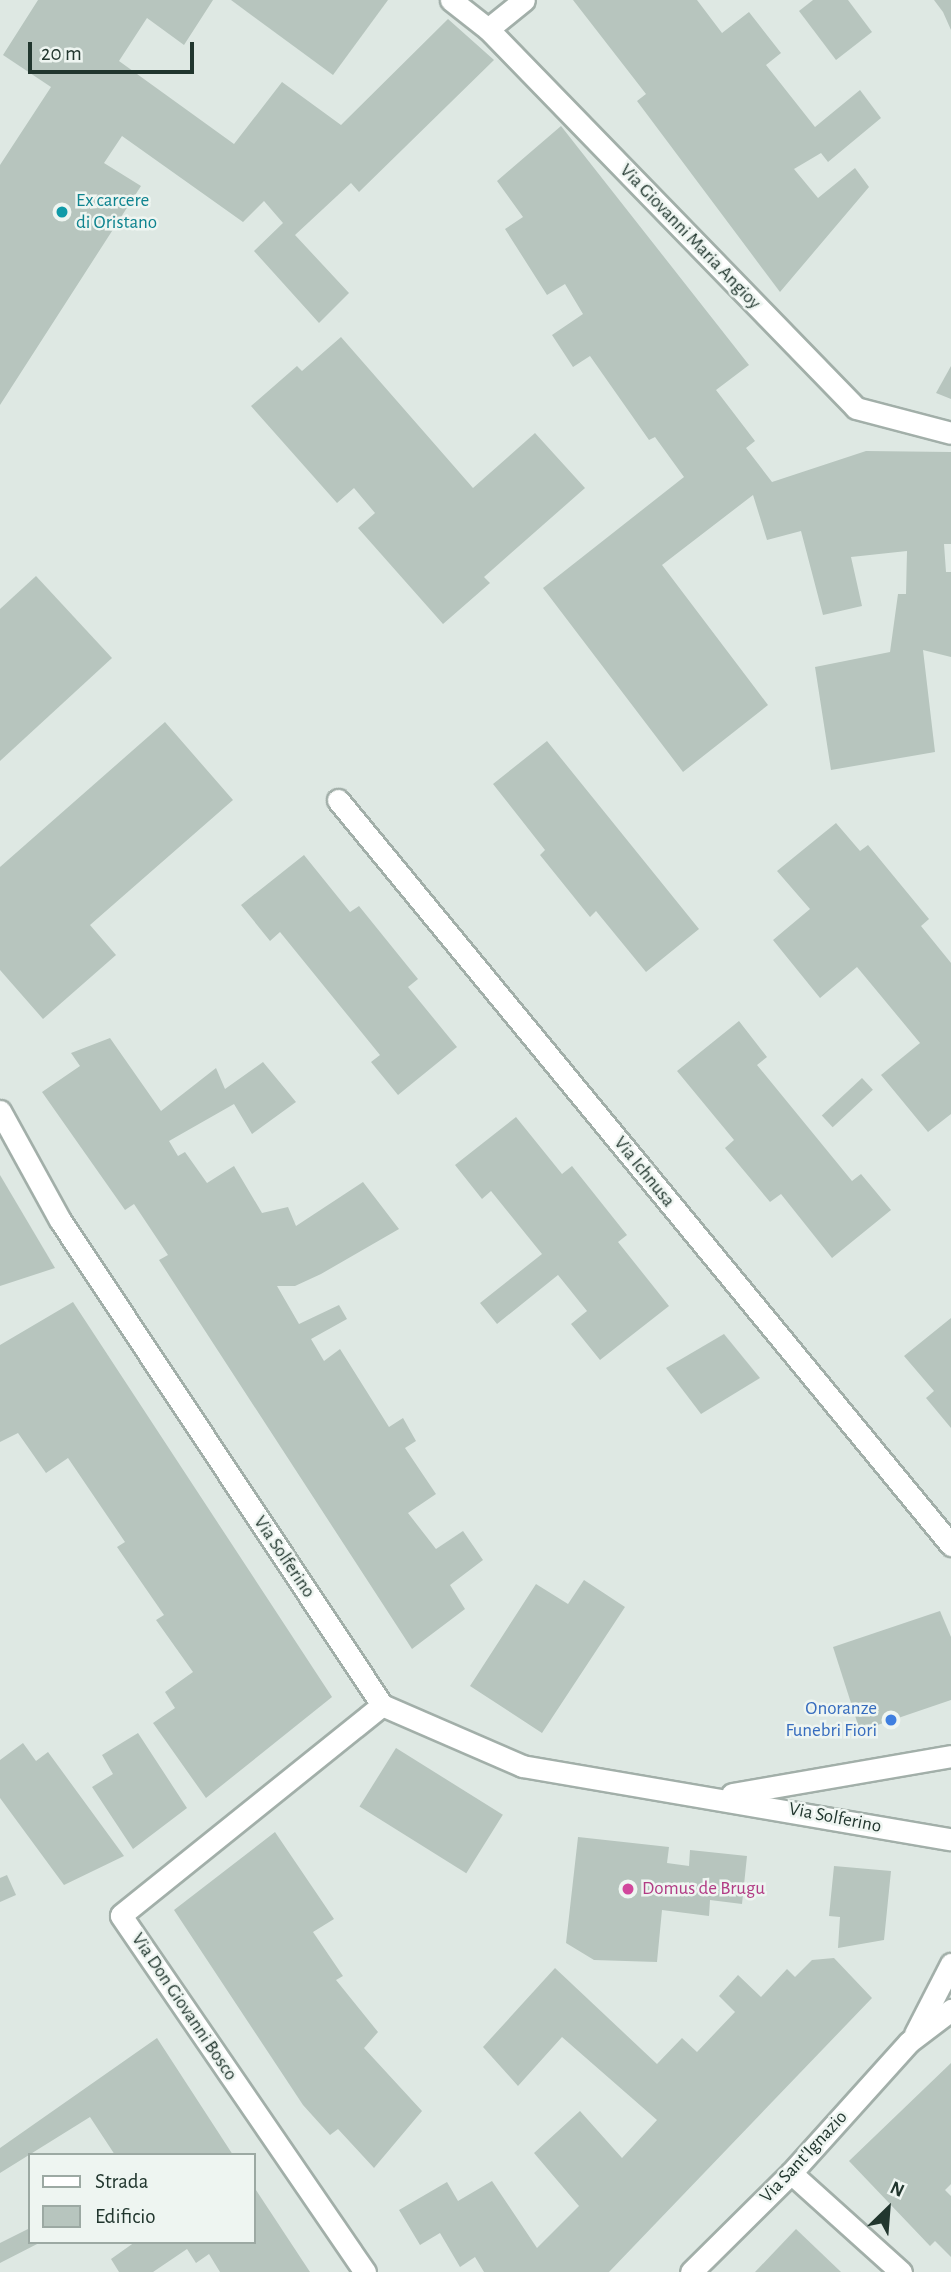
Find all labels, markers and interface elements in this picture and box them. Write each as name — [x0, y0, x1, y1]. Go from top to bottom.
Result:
scale bar — [32, 28, 198, 72]
text: 20 m — [41, 43, 82, 64]
street label: Via Giovanni Maria Angioy — [615, 160, 765, 314]
place label: Ex carcere di Oristano — [76, 190, 157, 234]
marker: Ex carcere di Oristano — [54, 204, 70, 220]
street label: Via Ichnusa — [609, 1132, 679, 1212]
street label: Via Solferino — [248, 1512, 320, 1602]
place label: Onoranze Funebri Fiori — [785, 1698, 877, 1742]
marker: Onoranze Funebri Fiori — [883, 1712, 899, 1728]
street label: Via Solferino — [787, 1798, 883, 1838]
place label: Domus de Brugu — [642, 1878, 765, 1900]
marker: Domus de Brugu — [620, 1881, 636, 1897]
street label: Via Don Giovanni Bosco — [126, 1929, 242, 2085]
street label: Via Sant'Ignazio — [755, 2106, 853, 2208]
legend — [28, 2153, 256, 2244]
text: Strada — [95, 2171, 148, 2192]
north arrow — [853, 2174, 923, 2244]
text: N — [887, 2178, 907, 2201]
text: Edificio — [95, 2206, 156, 2227]

